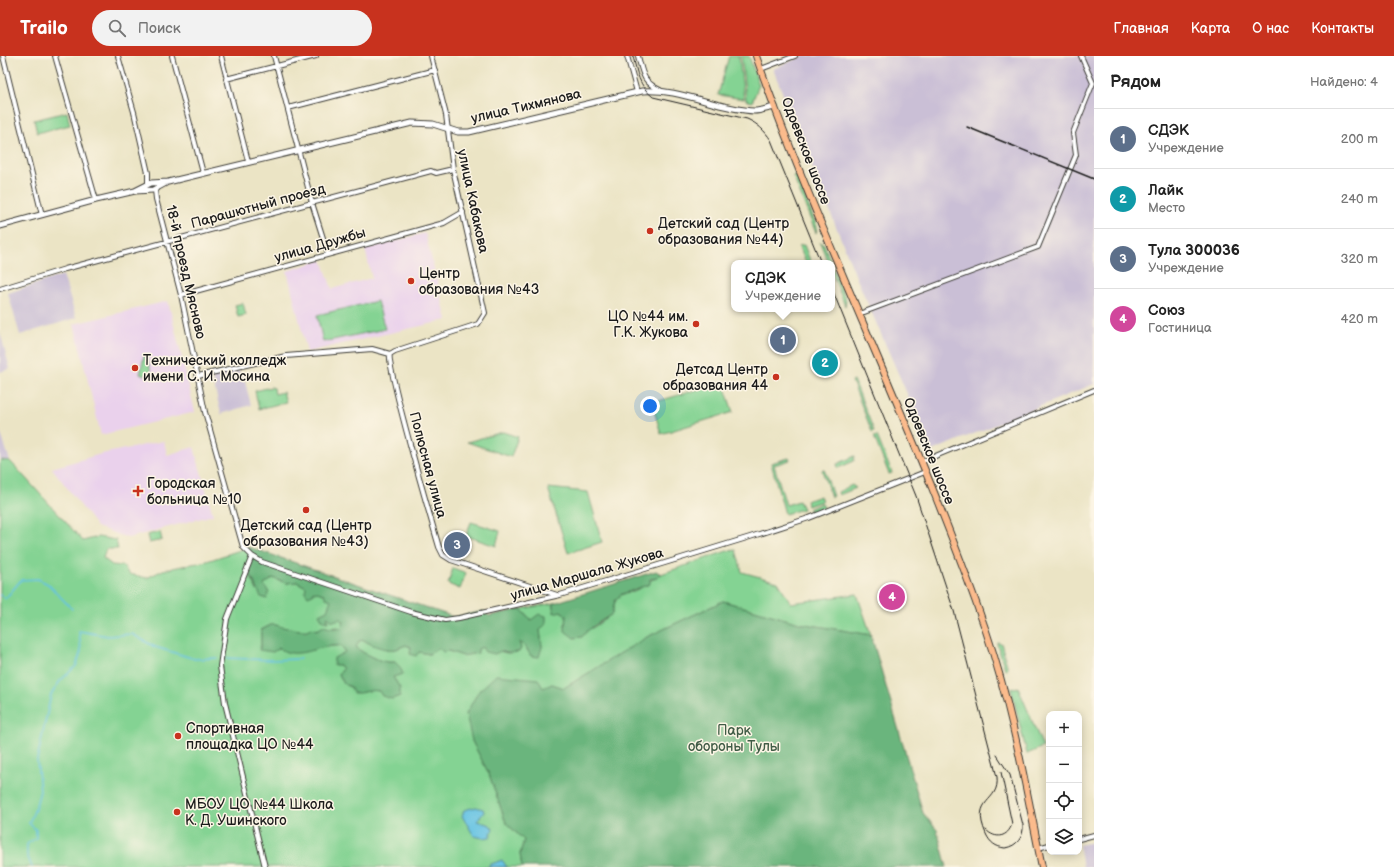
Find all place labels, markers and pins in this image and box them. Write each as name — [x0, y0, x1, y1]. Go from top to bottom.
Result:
place label: Детский сад (Центр образования №44) — [658, 215, 789, 248]
marker: Детский сад (Центр образования №44) — [645, 226, 655, 236]
place label: Центр образования №43 — [419, 265, 539, 298]
marker: Центр образования №43 — [406, 276, 416, 286]
place label: ЦО №44 им. Г.К. Жукова — [608, 308, 689, 341]
marker: ЦО №44 им. Г.К. Жукова — [691, 319, 701, 329]
pin: 1 — [770, 325, 796, 355]
pin: 2 — [812, 348, 838, 378]
place label: Технический колледж имени С. И. Мосина — [143, 352, 287, 385]
place label: Детсад Центр образования 44 — [663, 361, 768, 394]
marker: Технический колледж имени С. И. Мосина — [130, 363, 140, 373]
marker: Детсад Центр образования 44 — [771, 372, 781, 382]
place label: Городская больница №10 — [147, 475, 241, 508]
marker: Городская больница №10 — [132, 485, 144, 497]
marker: Детский сад (Центр образования №43) — [301, 505, 311, 515]
place label: Детский сад (Центр образования №43) — [240, 517, 372, 550]
pin: 3 — [444, 530, 470, 560]
pin: 4 — [879, 582, 905, 612]
place label: Спортивная площадка ЦО №44 — [186, 720, 314, 753]
marker: Спортивная площадка ЦО №44 — [173, 731, 183, 741]
place label: МБОУ ЦО №44 Школа К. Д. Ушинского — [185, 796, 334, 829]
marker: МБОУ ЦО №44 Школа К. Д. Ушинского — [172, 807, 182, 817]

